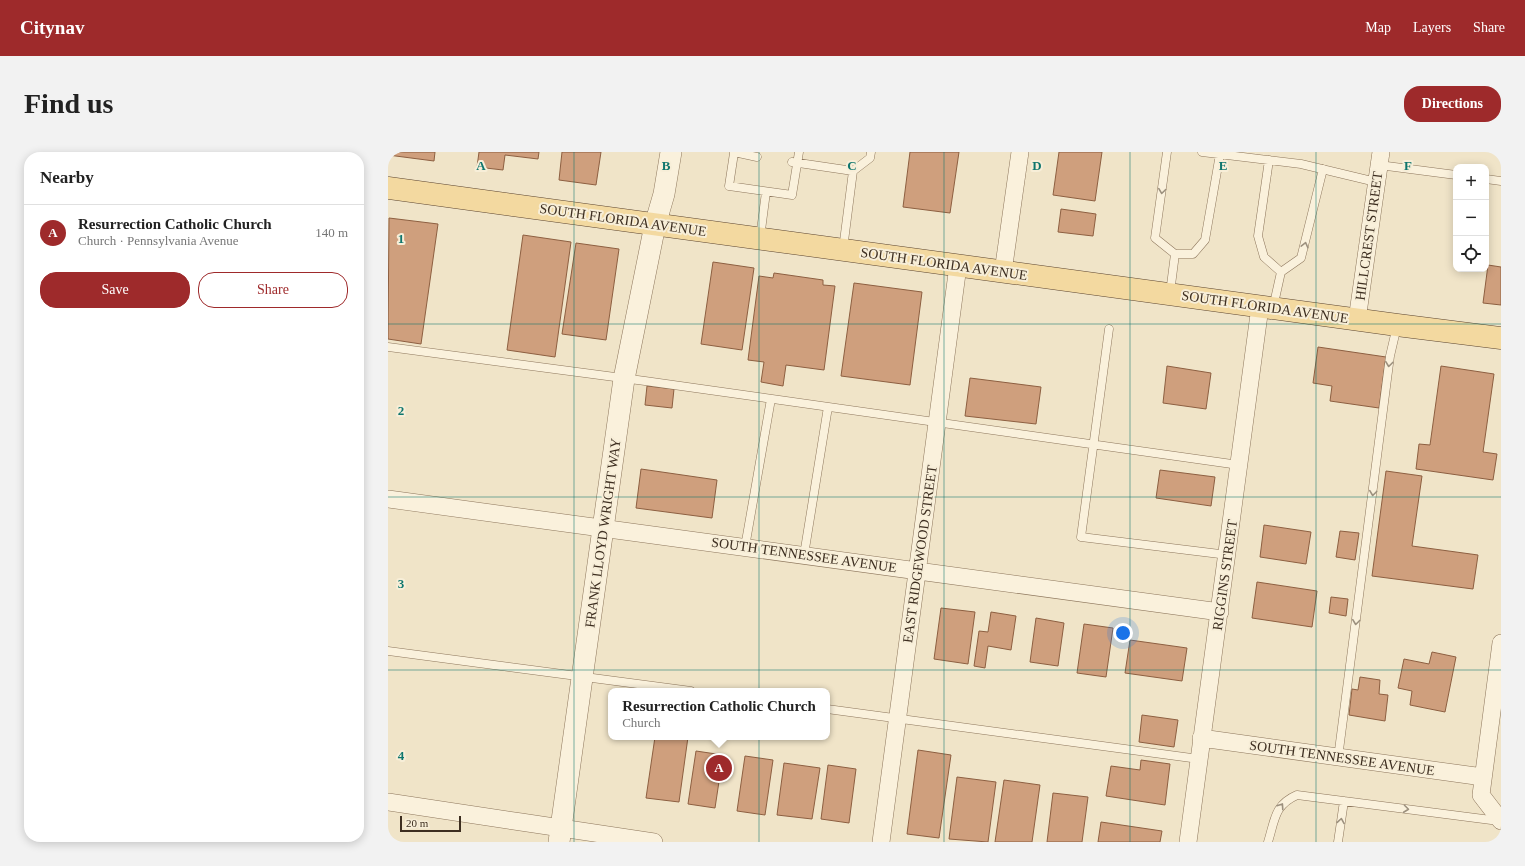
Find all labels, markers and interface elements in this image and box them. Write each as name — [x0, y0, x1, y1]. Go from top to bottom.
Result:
text: Citynav — [20, 17, 84, 38]
text: Map — [1365, 20, 1391, 35]
text: Layers — [1413, 20, 1451, 35]
text: Share — [1473, 20, 1505, 35]
button: Directions — [1404, 86, 1501, 122]
text: Find us — [24, 88, 114, 119]
text: A — [476, 158, 486, 173]
text: B — [662, 158, 671, 173]
text: C — [847, 158, 857, 173]
text: D — [1032, 158, 1042, 173]
text: E — [1219, 158, 1227, 173]
text: F — [1404, 158, 1412, 173]
map controls — [1453, 164, 1489, 272]
button: + — [1453, 164, 1489, 200]
text: Nearby — [40, 168, 94, 187]
street label: HILLCREST STREET — [1353, 170, 1386, 301]
one-way arrow — [1158, 188, 1167, 194]
button: − — [1453, 200, 1489, 236]
street label: SOUTH FLORIDA AVENUE — [539, 201, 707, 239]
text: Resurrection Catholic Church — [78, 216, 272, 232]
text: A — [48, 225, 58, 240]
text: 140 m — [315, 225, 348, 240]
text: 1 — [398, 231, 404, 246]
text: Church · Pennsylvania Avenue — [78, 233, 238, 248]
button: locate — [1453, 236, 1489, 272]
one-way arrow — [1300, 242, 1308, 248]
street label: SOUTH FLORIDA AVENUE — [860, 245, 1028, 283]
button: Save — [40, 272, 190, 308]
button: Share — [198, 272, 348, 308]
street label: SOUTH FLORIDA AVENUE — [1181, 288, 1349, 326]
one-way arrow — [1385, 361, 1394, 367]
text: 2 — [398, 403, 404, 418]
street label: FRANK LLOYD WRIGHT WAY — [582, 437, 624, 629]
street label: EAST RIDGEWOOD STREET — [900, 464, 940, 644]
one-way arrow — [1368, 490, 1377, 496]
street label: RIGGINS STREET — [1210, 518, 1240, 631]
street label: SOUTH TENNESSEE AVENUE — [710, 535, 898, 575]
text: 3 — [398, 576, 405, 591]
one-way arrow — [1352, 619, 1361, 625]
your location — [1113, 623, 1133, 643]
popup — [608, 688, 830, 740]
text: Resurrection Catholic Church — [622, 698, 816, 714]
text: Church — [622, 715, 660, 730]
street label: SOUTH TENNESSEE AVENUE — [1248, 738, 1436, 778]
text: 4 — [398, 748, 405, 763]
pin: A — [706, 753, 732, 783]
one-way arrow — [1276, 803, 1283, 810]
one-way arrow — [1403, 804, 1409, 813]
scale bar — [400, 814, 461, 833]
text: 20 m — [406, 817, 428, 829]
one-way arrow — [1336, 818, 1345, 825]

